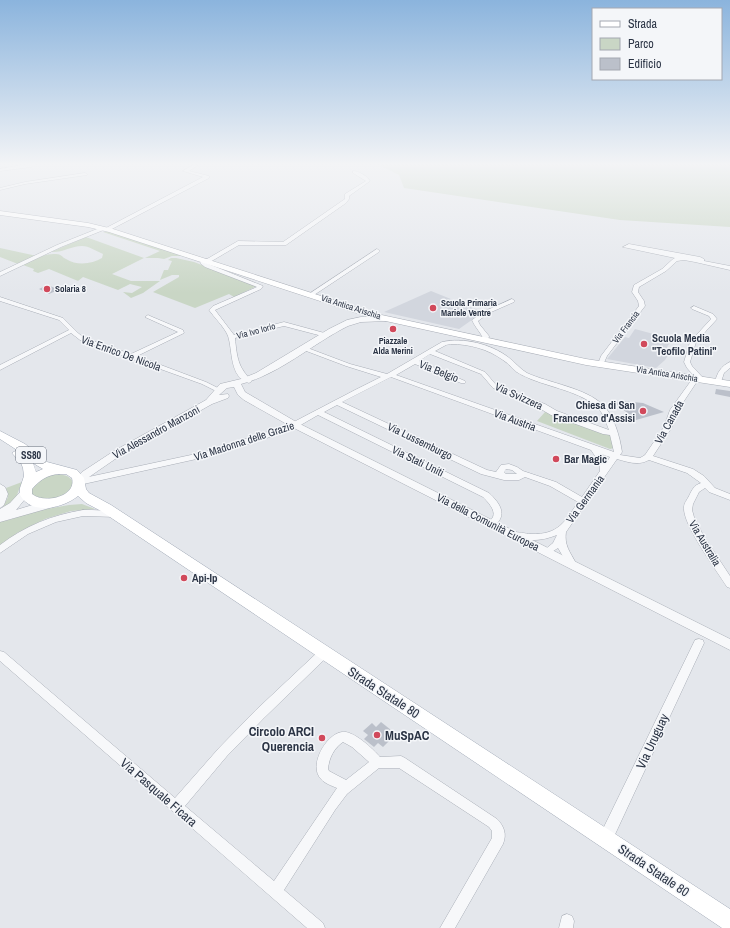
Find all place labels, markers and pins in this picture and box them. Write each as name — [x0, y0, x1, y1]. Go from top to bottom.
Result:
place label: Solaria 8 — [55, 283, 86, 295]
marker: Solaria 8 — [42, 284, 52, 294]
place label: Scuola Primaria Mariele Ventre — [441, 297, 498, 319]
marker: Scuola Primaria Mariele Ventre — [428, 303, 438, 313]
marker: Piazzale Alda Merini — [388, 324, 398, 334]
place label: Scuola Media "Teofilo Patini" — [652, 331, 717, 358]
place label: Piazzale Alda Merini — [373, 335, 413, 357]
marker: Scuola Media "Teofilo Patini" — [639, 339, 649, 349]
place label: Chiesa di San Francesco d'Assisi — [553, 398, 635, 425]
marker: Chiesa di San Francesco d'Assisi — [638, 406, 648, 416]
place label: Bar Magic — [564, 452, 607, 466]
marker: Bar Magic — [551, 454, 561, 464]
place label: Api-Ip — [192, 571, 218, 585]
marker: Api-Ip — [179, 573, 189, 583]
place label: Circolo ARCI Querencia — [249, 723, 314, 755]
place label: MuSpAC — [385, 727, 430, 744]
marker: MuSpAC — [372, 730, 382, 740]
marker: Circolo ARCI Querencia — [317, 733, 327, 743]

